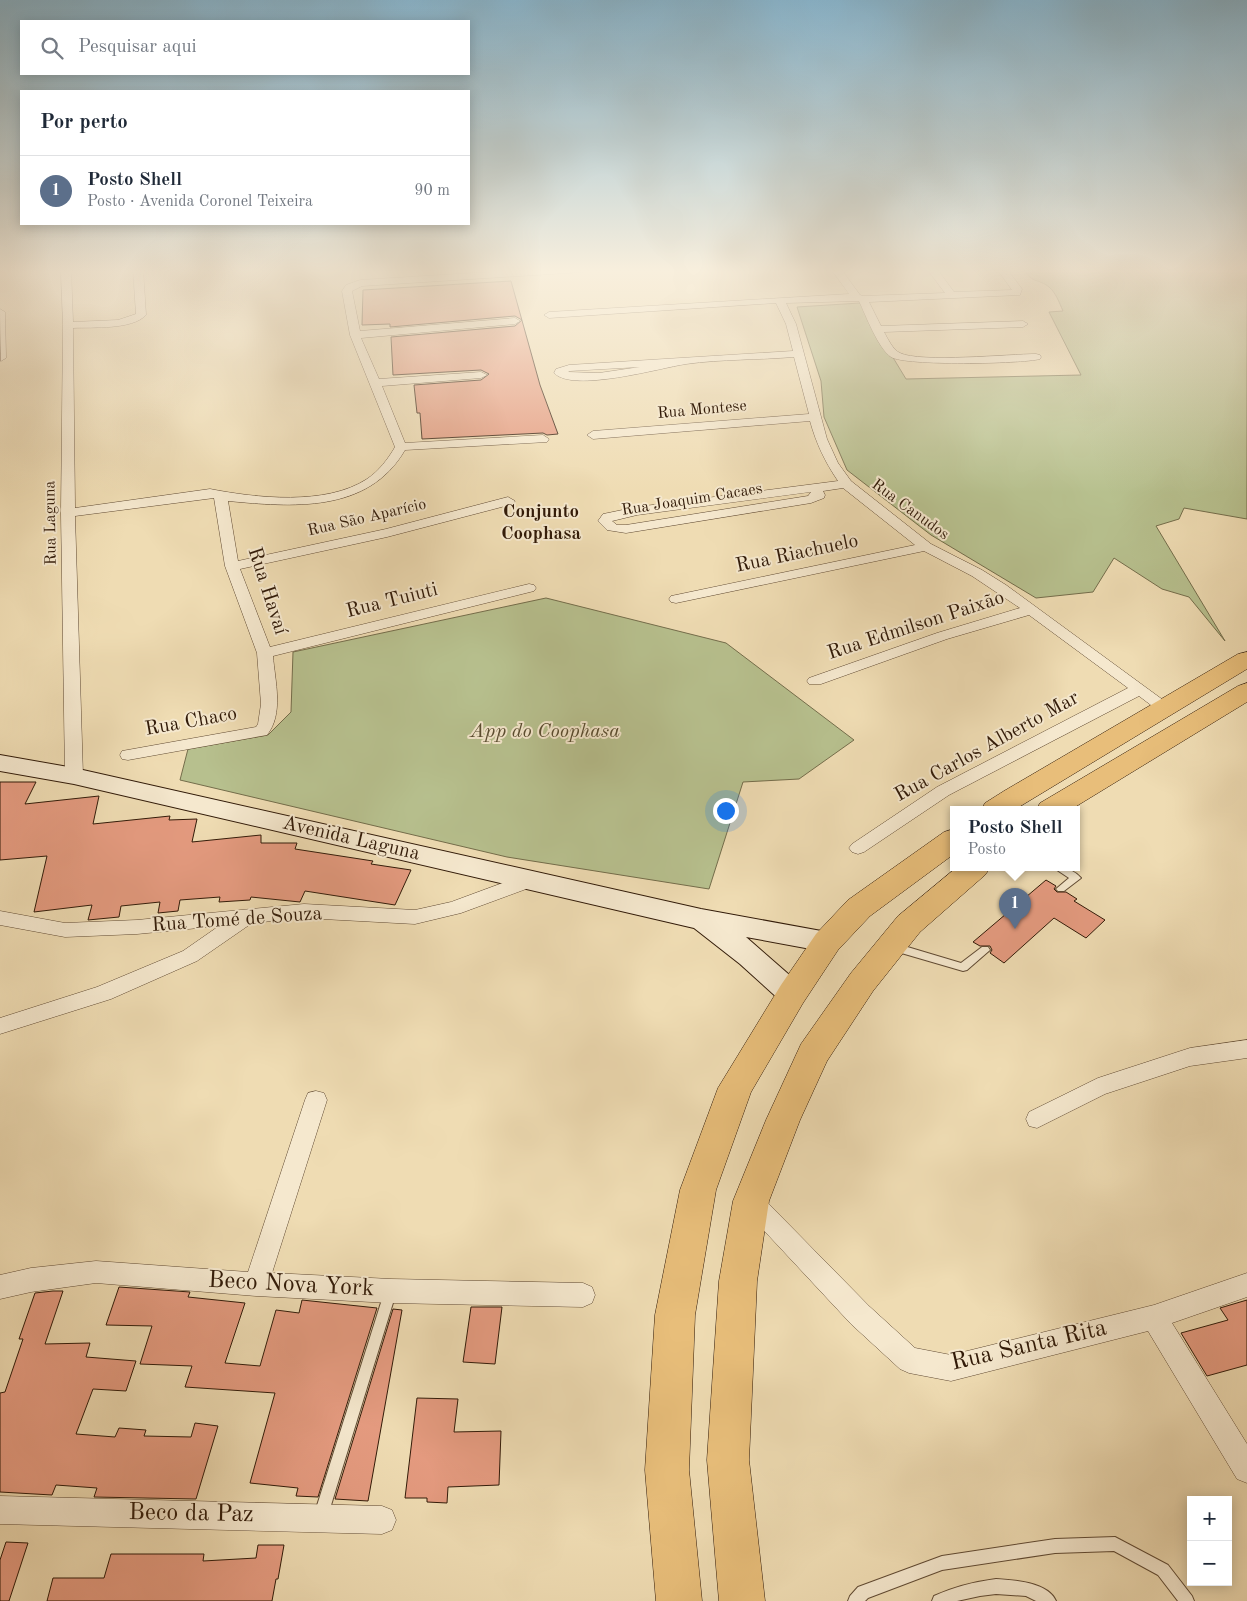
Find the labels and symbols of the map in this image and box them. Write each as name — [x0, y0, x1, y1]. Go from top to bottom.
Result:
street label: Rua Montese — [657, 398, 747, 422]
street label: Rua Canudos — [868, 477, 952, 543]
street label: Rua Laguna — [42, 480, 60, 566]
street label: Rua Joaquim Cacaes — [620, 481, 764, 519]
street label: Rua São Aparício — [306, 497, 428, 539]
district label: Conjunto Coophasa — [501, 503, 581, 544]
street label: Rua Riachuelo — [734, 531, 860, 577]
street label: Rua Havaí — [243, 545, 291, 638]
street label: Rua Tuiuti — [344, 580, 440, 622]
street label: Rua Edmilson Paixão — [825, 588, 1007, 664]
street label: Rua Carlos Alberto Mar — [892, 688, 1082, 806]
street label: Rua Chaco — [143, 704, 239, 740]
park label: App do Coophasa — [469, 722, 620, 742]
your location — [713, 798, 739, 824]
street label: Avenida Laguna — [280, 813, 422, 865]
pin: 1 — [999, 888, 1031, 929]
street label: Rua Tomé de Souza — [151, 904, 323, 936]
street label: Beco Nova York — [207, 1269, 375, 1301]
street label: Rua Santa Rita — [949, 1316, 1109, 1376]
street label: Beco da Paz — [128, 1501, 254, 1527]

